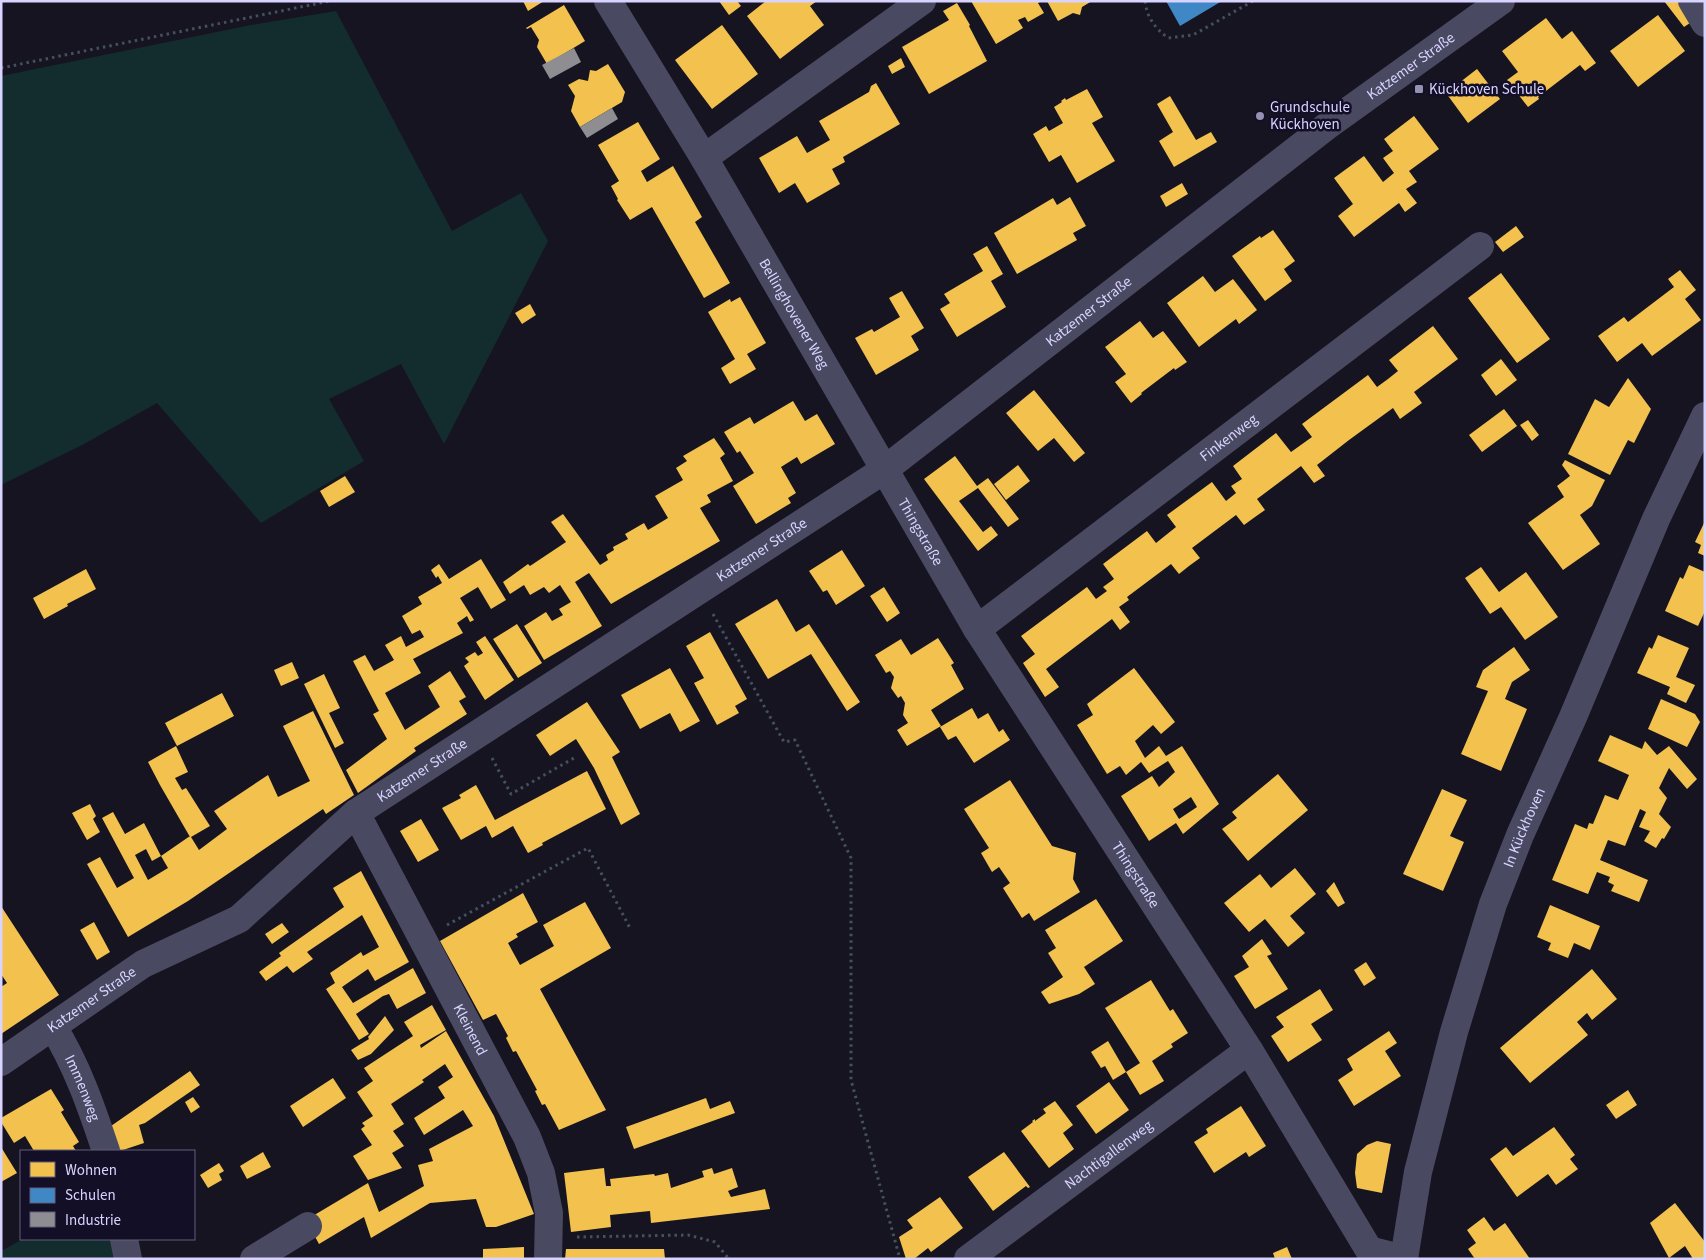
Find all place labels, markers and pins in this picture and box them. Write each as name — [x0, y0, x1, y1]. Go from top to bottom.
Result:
place label: Kückhoven Schule — [1429, 79, 1544, 100]
marker: Kückhoven Schule — [1413, 83, 1425, 95]
place label: Grundschule Kückhoven — [1270, 97, 1350, 135]
marker: Grundschule Kückhoven — [1254, 110, 1266, 122]

